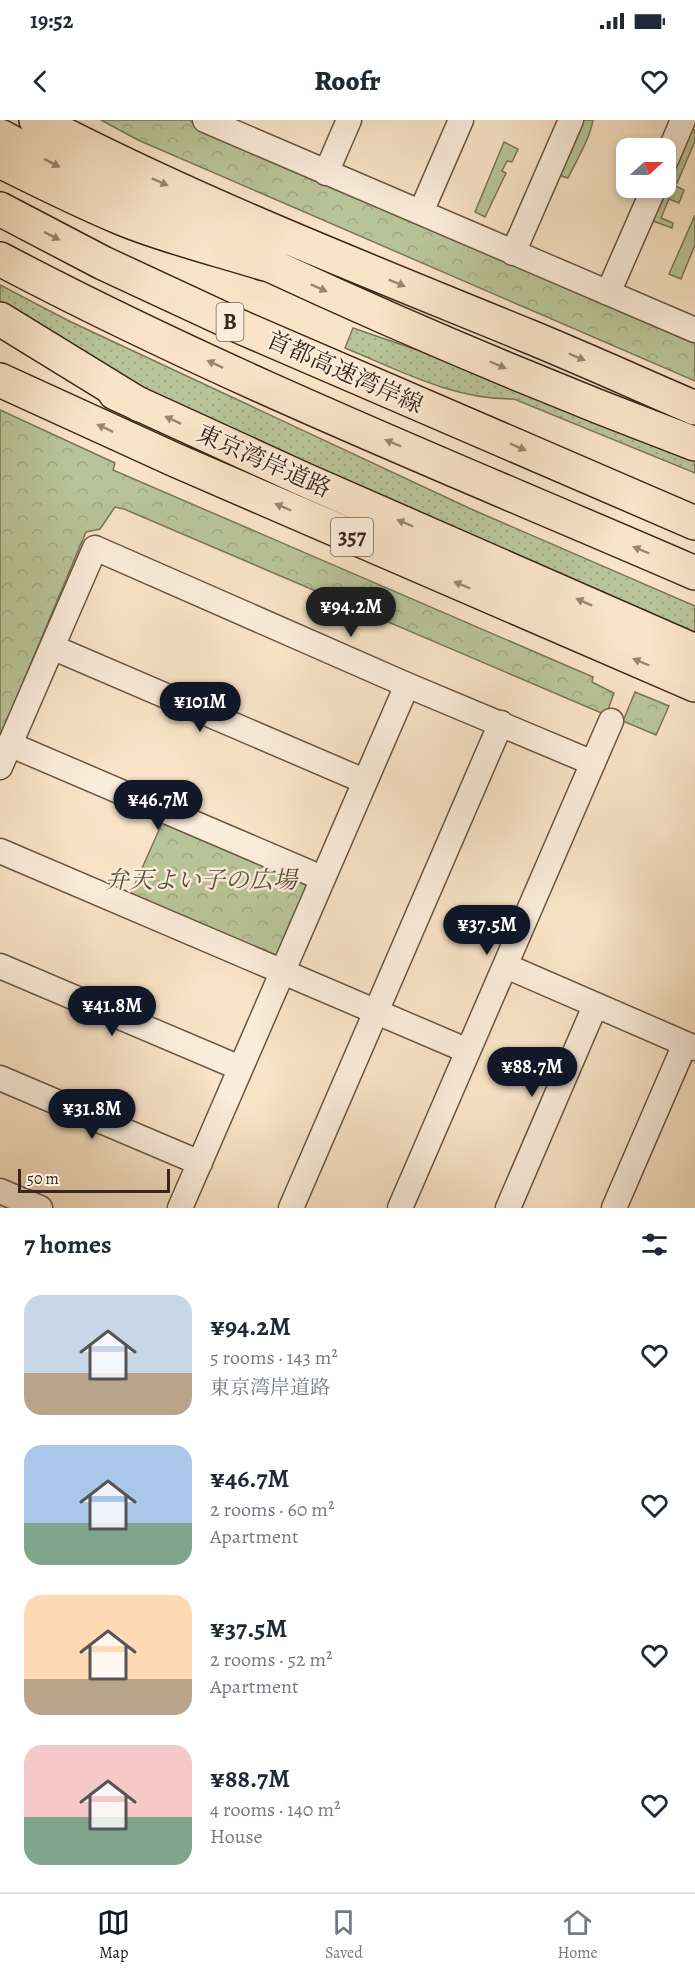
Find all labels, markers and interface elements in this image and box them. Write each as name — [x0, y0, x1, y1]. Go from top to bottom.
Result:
text: 19:52 — [30, 6, 73, 36]
text: Roofr — [314, 63, 381, 99]
icon: back — [24, 65, 57, 98]
icon: heart — [638, 65, 671, 98]
north arrow — [616, 138, 676, 198]
map controls — [616, 138, 676, 198]
one-way arrow — [43, 158, 60, 168]
one-way arrow — [152, 177, 170, 187]
one-way arrow — [43, 232, 60, 241]
one-way arrow — [388, 279, 406, 288]
one-way arrow — [310, 283, 327, 292]
road number: B — [216, 303, 244, 341]
street label: 首都高速湾岸線 — [262, 323, 428, 421]
one-way arrow — [569, 353, 586, 362]
one-way arrow — [207, 359, 224, 368]
one-way arrow — [489, 361, 507, 370]
one-way arrow — [164, 415, 182, 425]
street label: 東京湾岸道路 — [192, 417, 336, 505]
one-way arrow — [96, 423, 114, 433]
one-way arrow — [385, 438, 402, 447]
one-way arrow — [509, 443, 527, 452]
one-way arrow — [274, 502, 292, 512]
road number: 357 — [331, 518, 373, 556]
one-way arrow — [397, 519, 414, 528]
one-way arrow — [632, 545, 650, 555]
one-way arrow — [454, 580, 471, 589]
pin: ¥94.2M — [302, 587, 400, 638]
text: ¥94.2M — [320, 593, 382, 620]
one-way arrow — [575, 597, 592, 606]
one-way arrow — [632, 657, 650, 667]
pin: ¥101M — [158, 682, 242, 733]
text: ¥101M — [174, 688, 226, 715]
pin: ¥46.7M — [109, 780, 207, 831]
text: ¥46.7M — [127, 786, 189, 813]
park label: 弁天よい子の広場 — [105, 864, 299, 896]
pin: ¥37.5M — [438, 905, 536, 956]
text: ¥37.5M — [457, 911, 517, 938]
pin: ¥41.8M — [63, 986, 161, 1037]
text: ¥41.8M — [82, 992, 142, 1019]
pin: ¥88.7M — [483, 1047, 581, 1098]
text: ¥88.7M — [501, 1053, 563, 1080]
pin: ¥31.8M — [43, 1089, 141, 1140]
text: ¥31.8M — [62, 1095, 122, 1122]
scale bar — [18, 1166, 170, 1194]
text: 50 m — [27, 1168, 59, 1190]
text: 7 homes — [24, 1227, 112, 1262]
icon: filters — [638, 1228, 671, 1261]
text: ¥94.2M — [210, 1309, 291, 1344]
icon: home — [72, 1319, 144, 1391]
icon: heart — [638, 1339, 671, 1372]
text: 5 rooms · 143 m² — [210, 1344, 338, 1371]
text: 東京湾岸道路 — [210, 1374, 330, 1401]
text: ¥46.7M — [210, 1461, 289, 1496]
icon: home — [72, 1469, 144, 1541]
icon: heart — [638, 1489, 671, 1522]
text: 2 rooms · 60 m² — [210, 1496, 334, 1523]
text: Apartment — [210, 1523, 299, 1550]
text: ¥37.5M — [210, 1611, 287, 1646]
icon: home — [72, 1619, 144, 1691]
icon: heart — [638, 1639, 671, 1672]
text: 2 rooms · 52 m² — [210, 1646, 333, 1673]
text: Apartment — [210, 1673, 299, 1700]
text: ¥88.7M — [210, 1761, 290, 1796]
icon: home — [72, 1769, 144, 1841]
icon: heart — [638, 1789, 671, 1822]
text: 4 rooms · 140 m² — [210, 1796, 341, 1823]
text: House — [210, 1823, 262, 1850]
tab: Map — [97, 1906, 130, 1964]
tab: Saved — [325, 1906, 363, 1964]
tab: Home — [557, 1906, 598, 1964]

